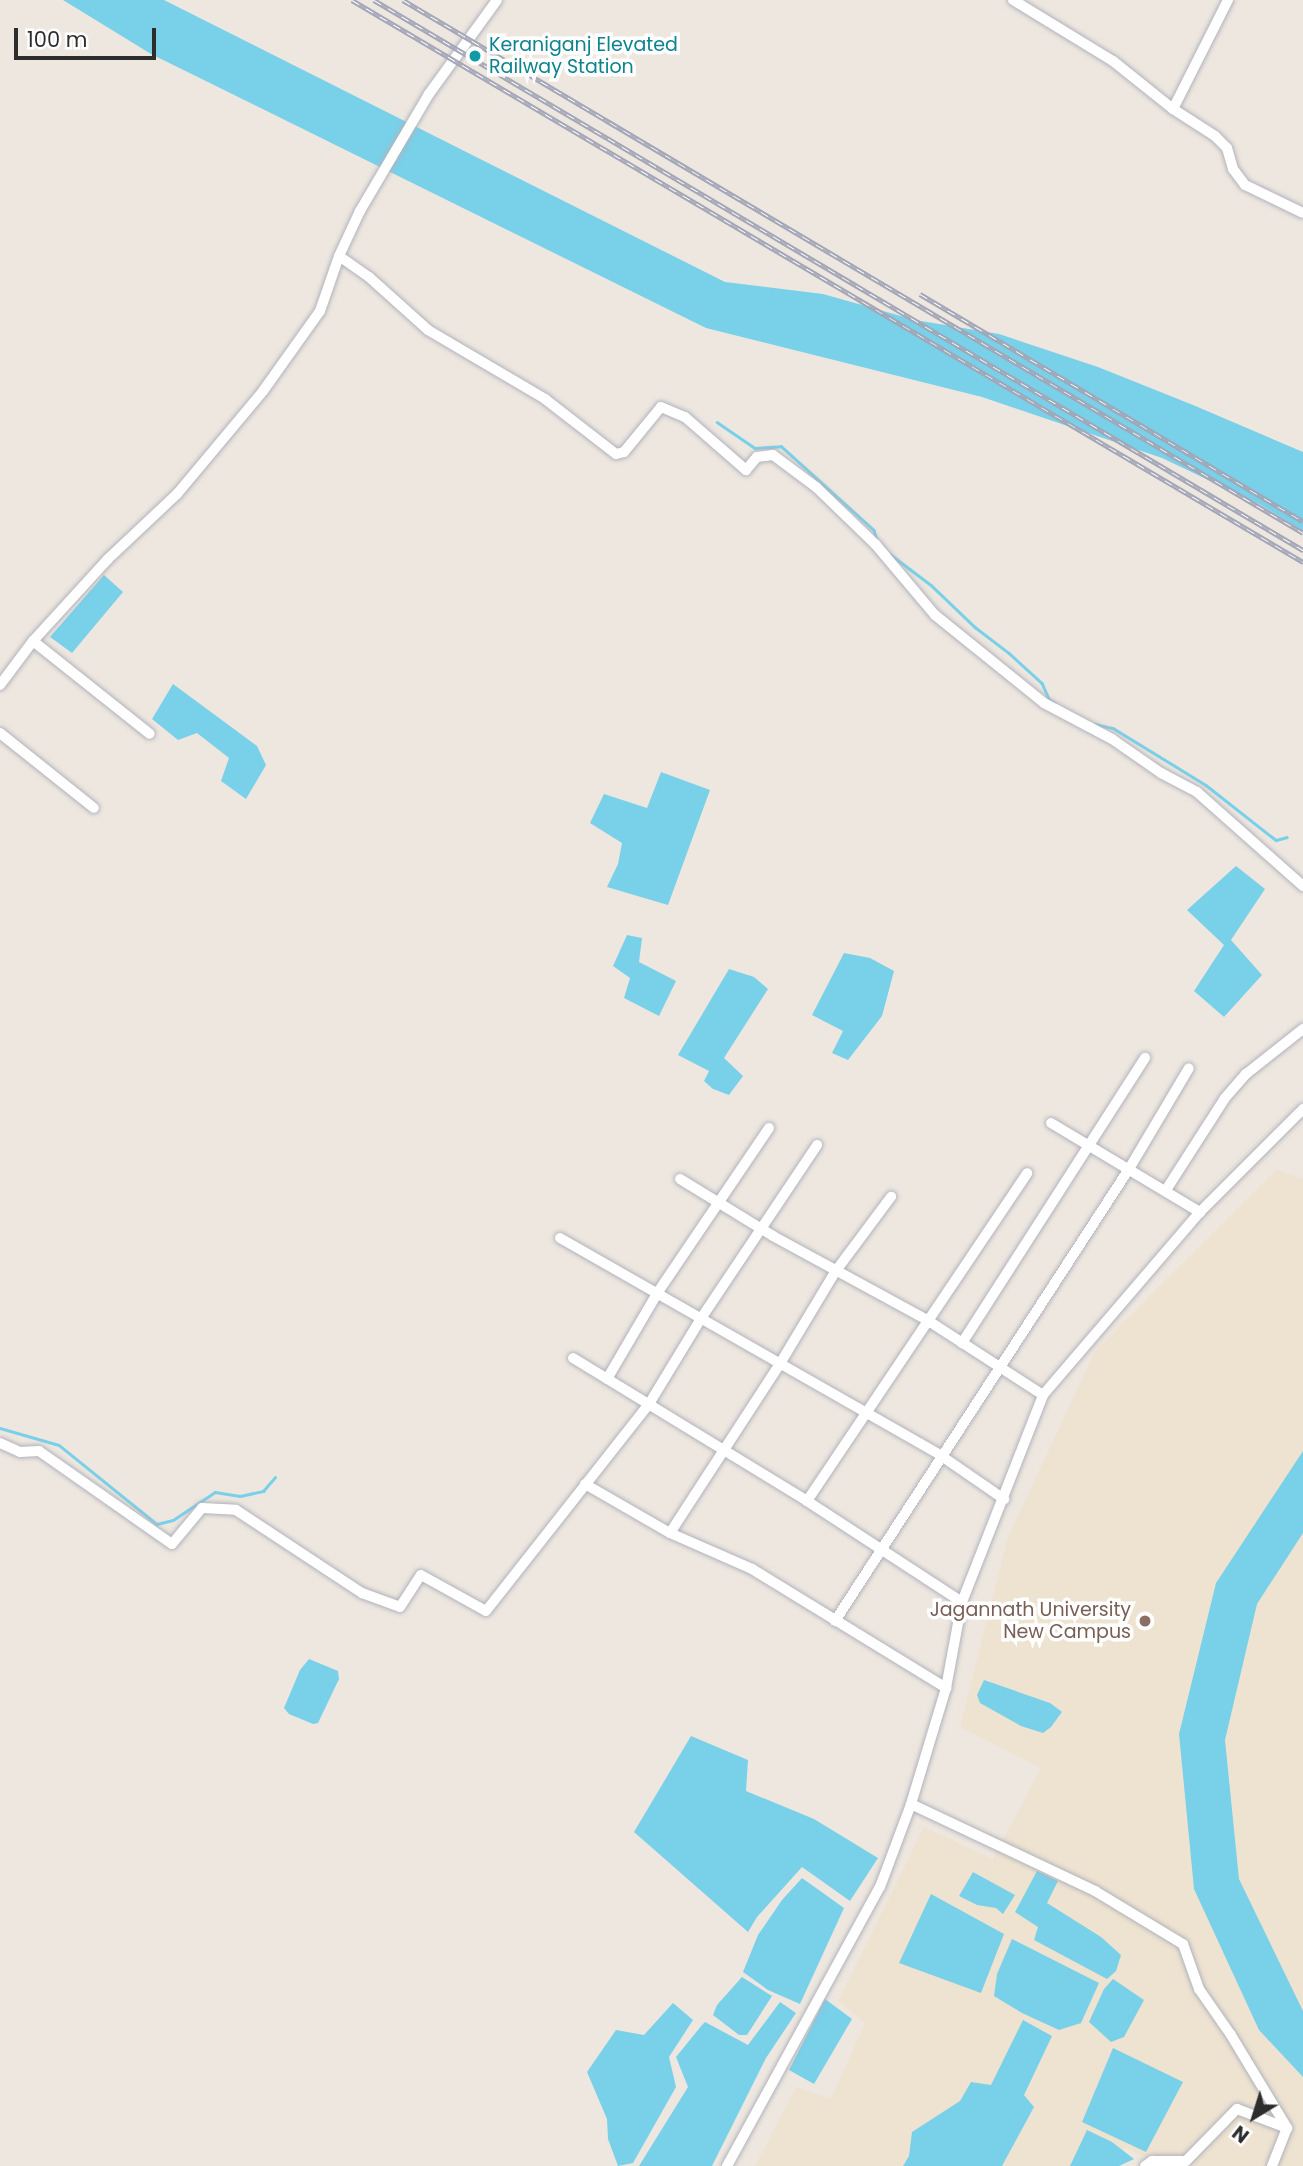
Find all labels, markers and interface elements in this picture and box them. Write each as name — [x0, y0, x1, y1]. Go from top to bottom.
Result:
scale bar — [18, 14, 159, 58]
text: 100 m — [27, 25, 87, 54]
place label: Keraniganj Elevated Railway Station — [489, 34, 678, 78]
marker: Keraniganj Elevated Railway Station — [467, 48, 483, 64]
place label: Jagannath University New Campus — [930, 1599, 1131, 1643]
marker: Jagannath University New Campus — [1137, 1613, 1153, 1629]
north arrow — [1219, 2082, 1289, 2152]
text: N — [1227, 2119, 1255, 2149]

